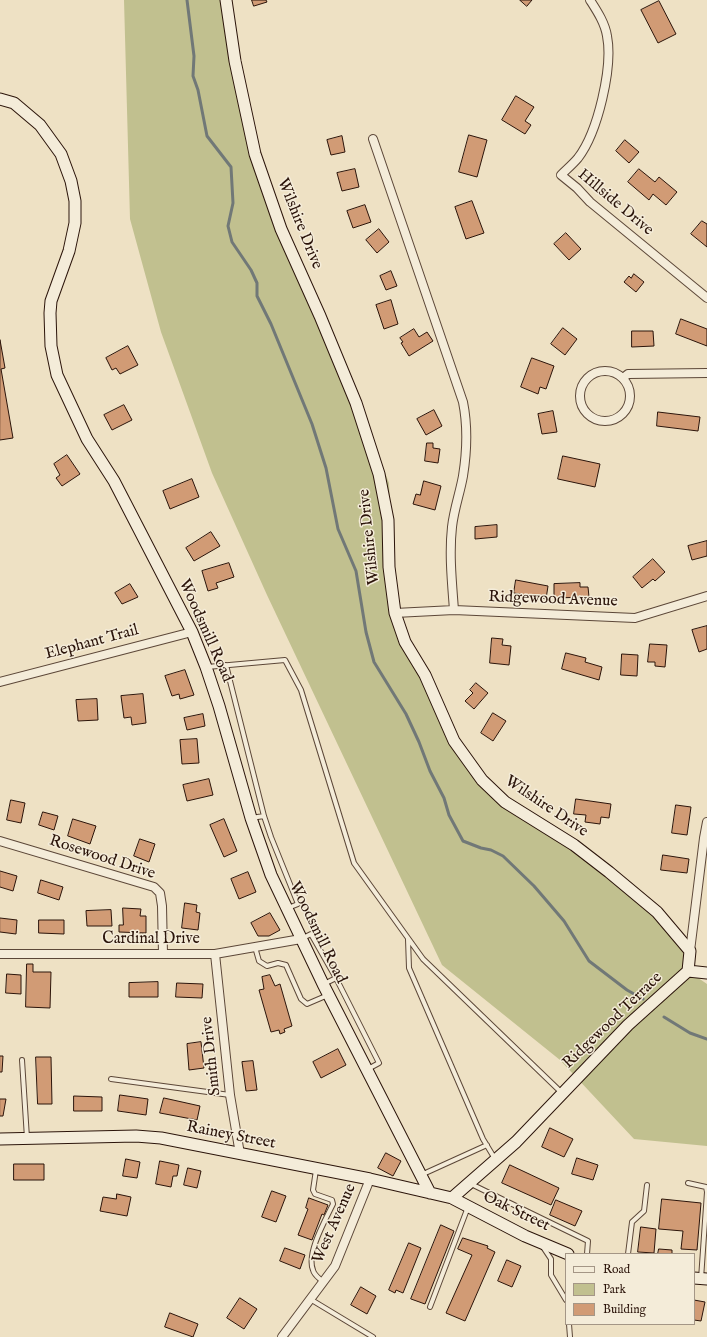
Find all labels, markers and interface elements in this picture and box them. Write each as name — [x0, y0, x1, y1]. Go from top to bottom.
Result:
street label: Hillside Drive — [573, 166, 657, 240]
street label: Wilshire Drive — [272, 176, 326, 272]
street label: Wilshire Drive — [355, 488, 385, 586]
street label: Woodsmill Road — [174, 576, 236, 686]
street label: Ridgewood Avenue — [488, 588, 618, 612]
street label: Elephant Trail — [43, 621, 141, 665]
street label: Wilshire Drive — [501, 772, 591, 842]
street label: Rosewood Drive — [46, 832, 158, 884]
street label: Woodsmill Road — [284, 879, 350, 987]
street label: Cardinal Drive — [102, 930, 200, 950]
street label: Ridgewood Terrace — [559, 969, 667, 1073]
street label: Smith Drive — [198, 1015, 226, 1097]
street label: Rainey Street — [185, 1118, 277, 1154]
street label: West Avenue — [309, 1181, 361, 1267]
street label: Oak Street — [479, 1188, 553, 1236]
legend — [565, 1253, 695, 1325]
text: Road — [603, 1262, 630, 1277]
text: Park — [603, 1282, 626, 1297]
text: Building — [603, 1302, 646, 1317]

